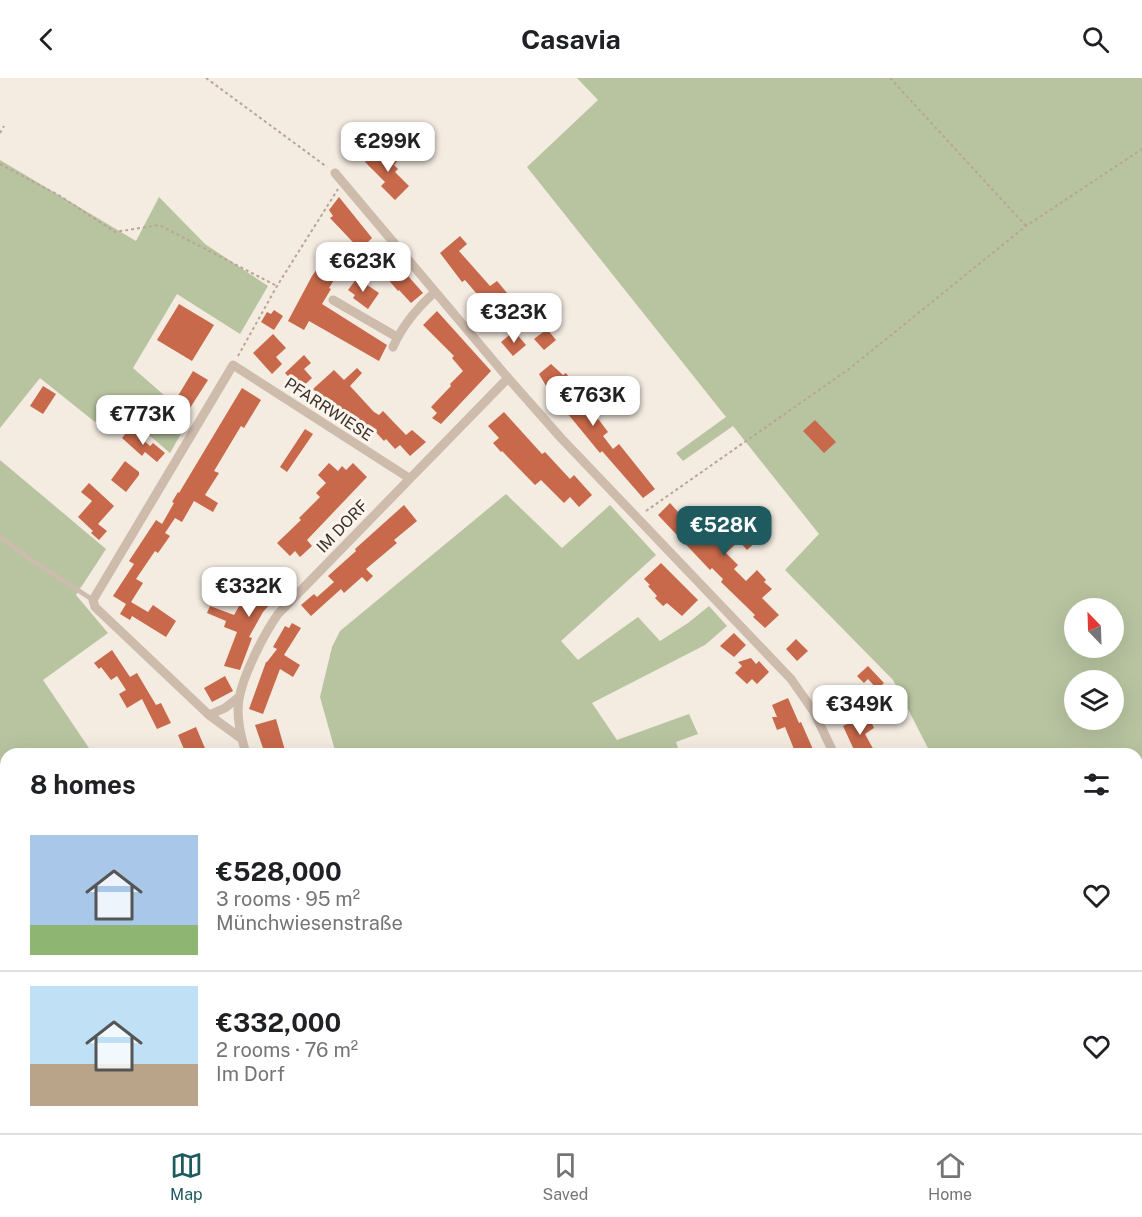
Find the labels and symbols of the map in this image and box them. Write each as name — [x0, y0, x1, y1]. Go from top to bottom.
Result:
pin: €299K — [346, 122, 430, 173]
pin: €623K — [321, 242, 405, 293]
pin: €323K — [472, 293, 556, 344]
street label: PFARRWIESE — [281, 374, 376, 445]
pin: €763K — [551, 376, 635, 427]
pin: €773K — [101, 395, 185, 446]
street label: IM DORF — [313, 496, 372, 557]
pin: €528K — [682, 506, 766, 557]
pin: €332K — [207, 567, 291, 618]
north arrow — [1064, 598, 1124, 658]
pin: €349K — [818, 685, 902, 736]

